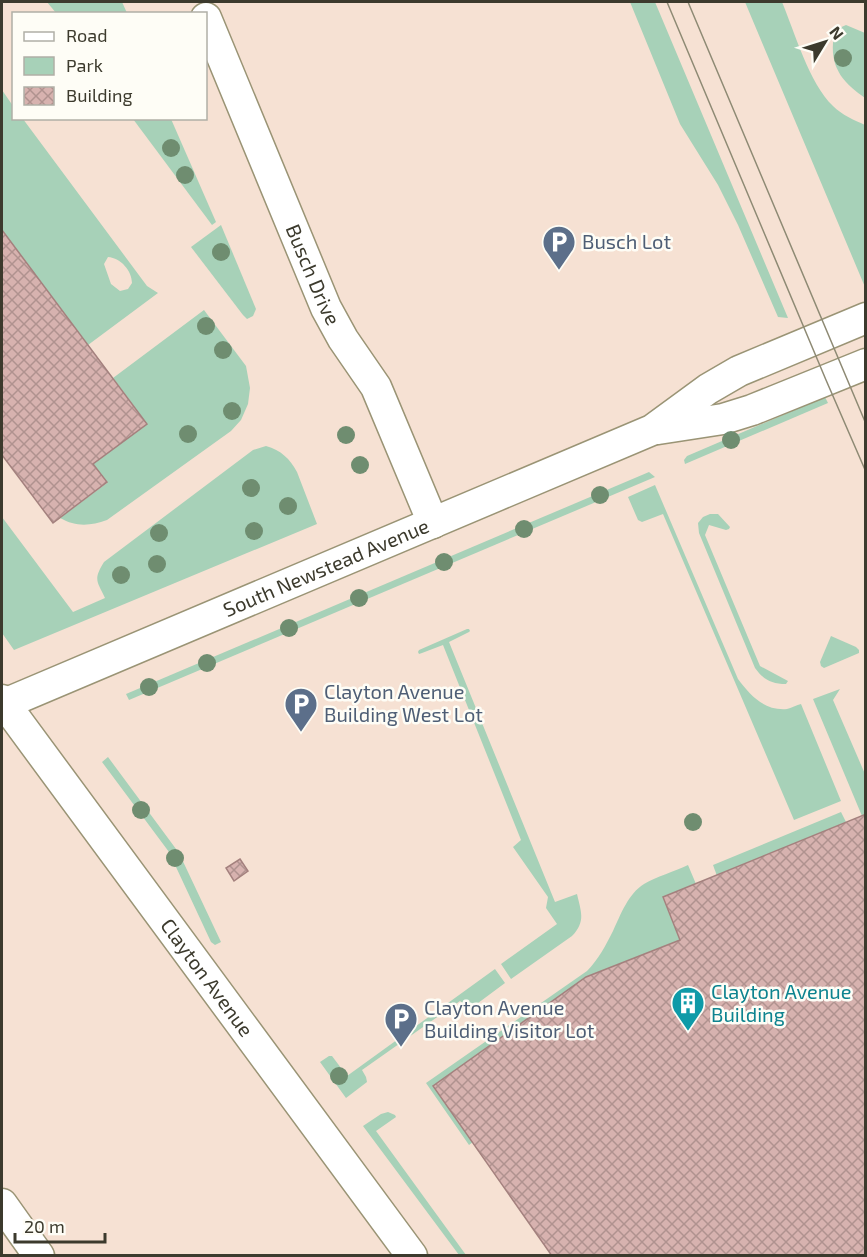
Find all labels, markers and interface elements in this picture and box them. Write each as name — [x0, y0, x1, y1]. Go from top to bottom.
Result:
legend — [12, 12, 207, 120]
north arrow — [795, 12, 855, 72]
text: N — [826, 22, 848, 43]
text: Road — [66, 24, 107, 46]
text: Park — [66, 54, 103, 76]
text: Building — [66, 84, 133, 106]
street label: Busch Drive — [282, 220, 346, 329]
parking icon: Busch Lot — [541, 224, 577, 271]
place label: Busch Lot — [582, 229, 671, 253]
street label: South Newstead Avenue — [219, 513, 432, 621]
place label: Clayton Avenue Building West Lot — [324, 679, 483, 726]
parking icon: Clayton Avenue Building West Lot — [283, 686, 319, 733]
street label: Clayton Avenue — [156, 913, 259, 1041]
place label: Clayton Avenue Building — [711, 979, 852, 1026]
building icon: Clayton Avenue Building — [670, 985, 706, 1032]
place label: Clayton Avenue Building Visitor Lot — [424, 995, 595, 1042]
parking icon: Clayton Avenue Building Visitor Lot — [383, 1001, 419, 1048]
scale bar — [15, 1206, 105, 1244]
text: 20 m — [24, 1215, 65, 1237]

